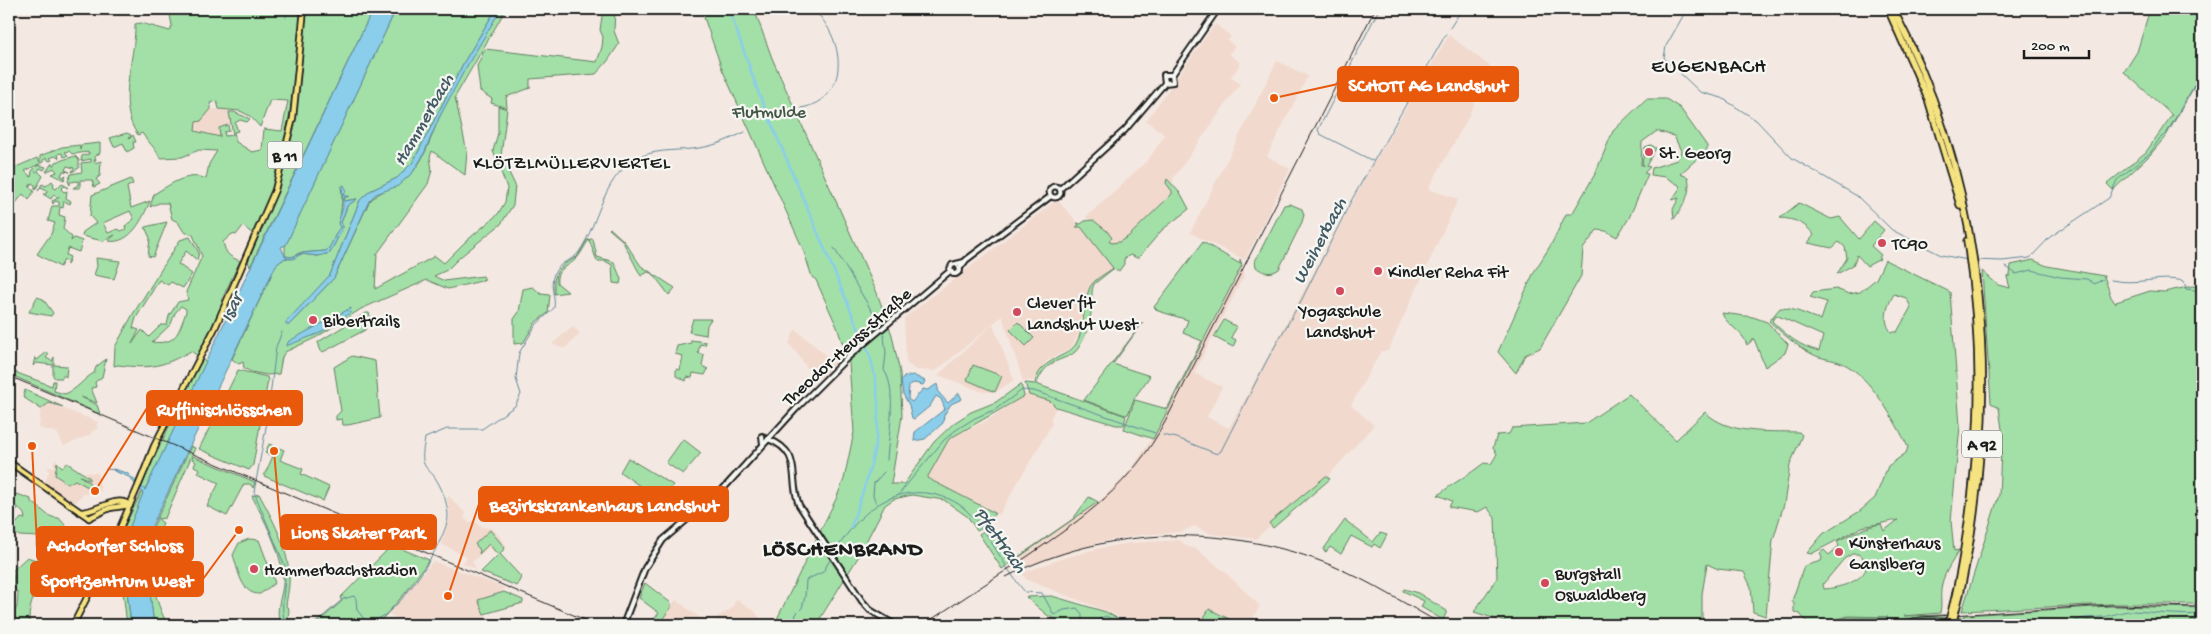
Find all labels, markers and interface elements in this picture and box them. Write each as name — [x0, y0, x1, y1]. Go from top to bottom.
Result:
scale bar — [2024, 28, 2088, 60]
text: 200 m — [2031, 38, 2070, 56]
district label: EUGENBACH — [1651, 57, 1767, 80]
callout: SCHOTT AG Landshut — [1338, 67, 1518, 101]
water label: Hammerbach — [390, 70, 461, 171]
text: SCHOTT AG Landshut — [1348, 76, 1510, 99]
park label: Flutmulde — [731, 103, 807, 124]
road number: B 11 — [268, 142, 302, 168]
place label: St. Georg — [1659, 144, 1731, 165]
marker: St. Georg — [1643, 146, 1655, 158]
district label: KLÖTZLMÜLLERVIERTEL — [473, 153, 671, 176]
water label: Weiherbach — [1289, 194, 1354, 289]
place label: TC90 — [1891, 235, 1928, 256]
marker: TC90 — [1876, 237, 1888, 249]
place label: Kindler Reha Fit — [1388, 263, 1510, 284]
marker: Kindler Reha Fit — [1372, 265, 1384, 277]
street label: Theodor-Heuss-Straße — [778, 284, 917, 412]
marker: Yogaschule Landshut — [1334, 285, 1346, 297]
water label: Isar — [217, 287, 251, 326]
place label: Clever fit Landshut West — [1027, 294, 1139, 336]
place label: Yogaschule Landshut — [1297, 302, 1382, 344]
marker: Clever fit Landshut West — [1011, 306, 1023, 318]
place label: Bibertrails — [322, 312, 401, 333]
marker: Bibertrails — [307, 314, 319, 326]
callout: Ruffinischlösschen — [147, 391, 302, 425]
text: Ruffinischlösschen — [156, 400, 292, 423]
road number: A 92 — [1962, 430, 2002, 458]
callout: Bezirkskrankenhaus Landshut — [479, 487, 728, 521]
text: Bezirkskrankenhaus Landshut — [489, 496, 721, 519]
water label: Pfettrach — [968, 504, 1031, 579]
callout: Lions Skater Park — [281, 515, 436, 549]
text: Lions Skater Park — [291, 523, 428, 546]
callout: Achdorfer Schloss — [37, 527, 193, 561]
place label: Künsterhaus Ganslberg — [1849, 534, 1942, 576]
text: Achdorfer Schloss — [46, 536, 184, 559]
district label: LÖSCHENBRAND — [763, 538, 923, 564]
marker: Künsterhaus Ganslberg — [1833, 546, 1845, 558]
place label: Hammerbachstadion — [264, 561, 418, 582]
callout: Sportzentrum West — [31, 562, 203, 596]
marker: Hammerbachstadion — [248, 563, 260, 575]
place label: Burgstall Oswaldberg — [1554, 565, 1646, 607]
text: Sportzentrum West — [41, 571, 195, 594]
marker: Burgstall Oswaldberg — [1539, 577, 1551, 589]

